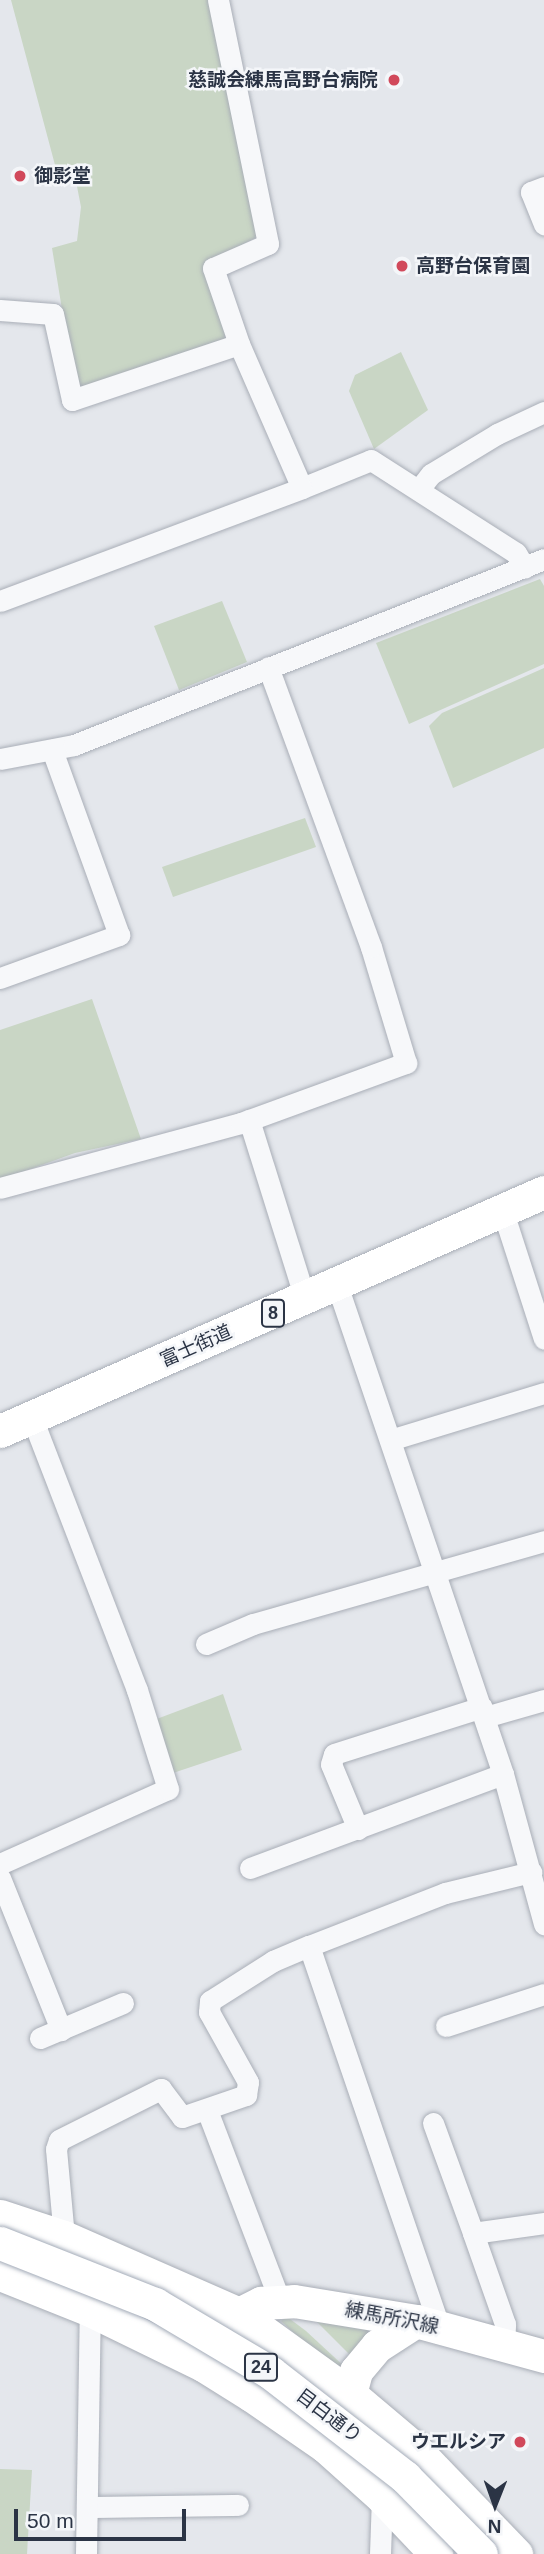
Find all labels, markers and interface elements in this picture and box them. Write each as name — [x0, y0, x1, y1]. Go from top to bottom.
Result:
place label: 慈誠会練馬高野台病院 — [188, 69, 378, 91]
marker: 慈誠会練馬高野台病院 — [384, 70, 404, 90]
place label: 御影堂 — [34, 165, 91, 187]
marker: 御影堂 — [12, 168, 28, 184]
place label: 高野台保育園 — [416, 255, 530, 277]
marker: 高野台保育園 — [394, 258, 410, 274]
road number: 8 — [261, 1298, 285, 1328]
street label: 富士街道 — [157, 1320, 235, 1372]
street label: 練馬所沢線 — [343, 2298, 441, 2338]
road number: 24 — [244, 2353, 278, 2382]
street label: 目白通り — [292, 2384, 366, 2448]
place label: ウエルシア — [411, 2431, 506, 2453]
marker: ウエルシア — [512, 2434, 528, 2450]
north arrow — [460, 2470, 530, 2540]
scale bar — [18, 2494, 189, 2538]
text: 50 m — [27, 2509, 74, 2532]
text: N — [488, 2516, 502, 2537]

